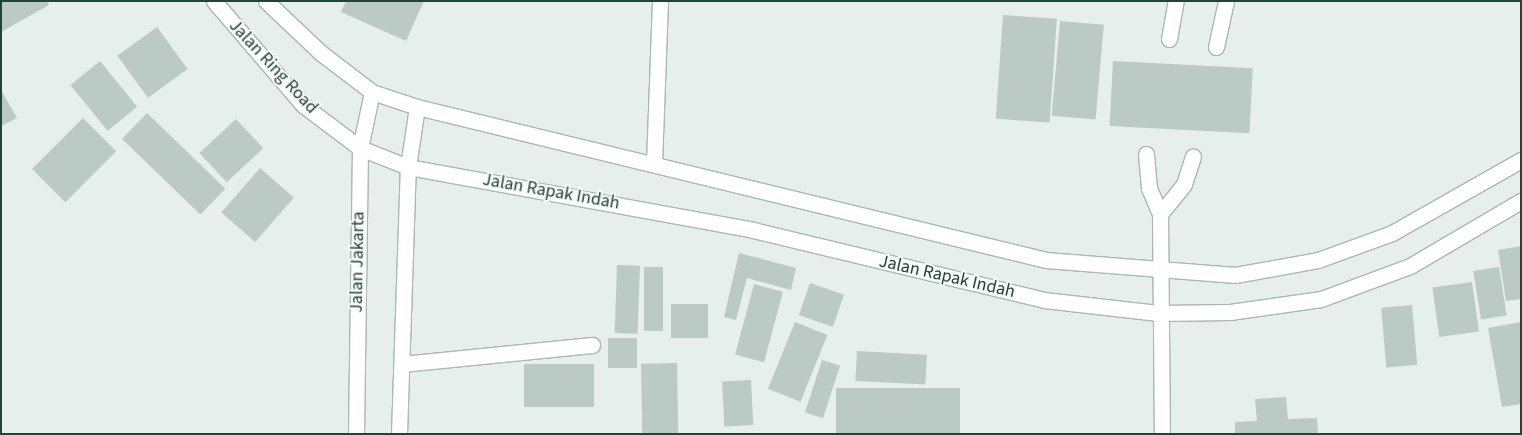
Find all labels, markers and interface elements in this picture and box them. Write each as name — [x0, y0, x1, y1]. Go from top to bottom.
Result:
street label: Jalan Ring Road — [224, 16, 322, 118]
street label: Jalan Rapak Indah — [481, 169, 621, 215]
street label: Jalan Jakarta — [346, 211, 370, 313]
street label: Jalan Rapak Indah — [877, 251, 1017, 303]

